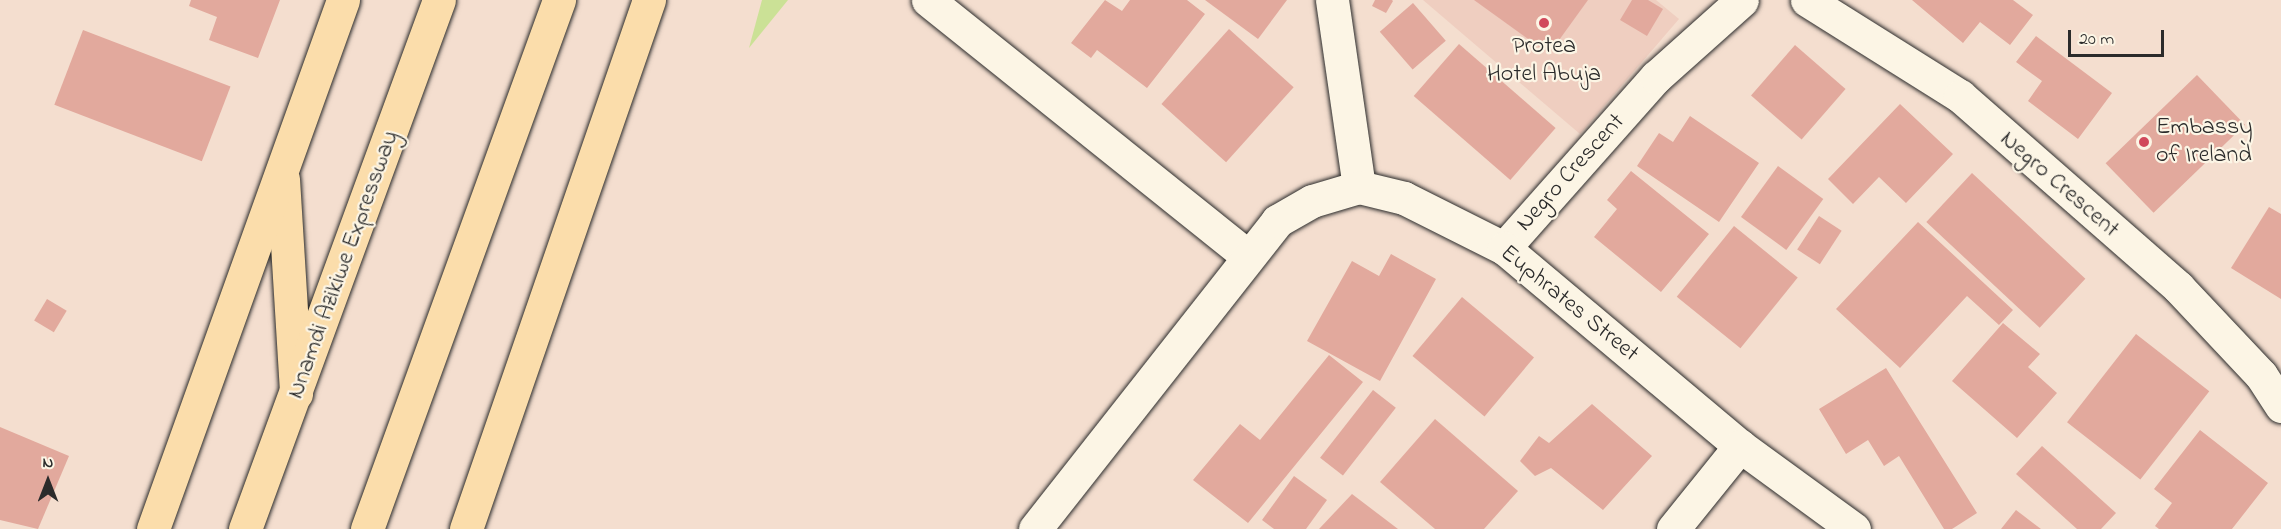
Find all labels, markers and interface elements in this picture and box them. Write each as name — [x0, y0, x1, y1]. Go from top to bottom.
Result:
marker: Protea Hotel Abuja — [1537, 16, 1551, 30]
scale bar — [2071, 18, 2167, 56]
text: 20 m — [2079, 27, 2114, 53]
place label: Protea Hotel Abuja — [1487, 33, 1601, 89]
street label: Negro Crescent — [1511, 108, 1631, 238]
place label: Embassy of Ireland — [2156, 114, 2253, 170]
street label: Negro Crescent — [1993, 125, 2125, 245]
street label: Nnamdi Azikiwe Expressway — [282, 127, 406, 403]
marker: Embassy of Ireland — [2137, 135, 2151, 149]
street label: Euphrates Street — [1494, 239, 1644, 369]
north arrow — [18, 451, 78, 511]
text: N — [43, 451, 53, 475]

